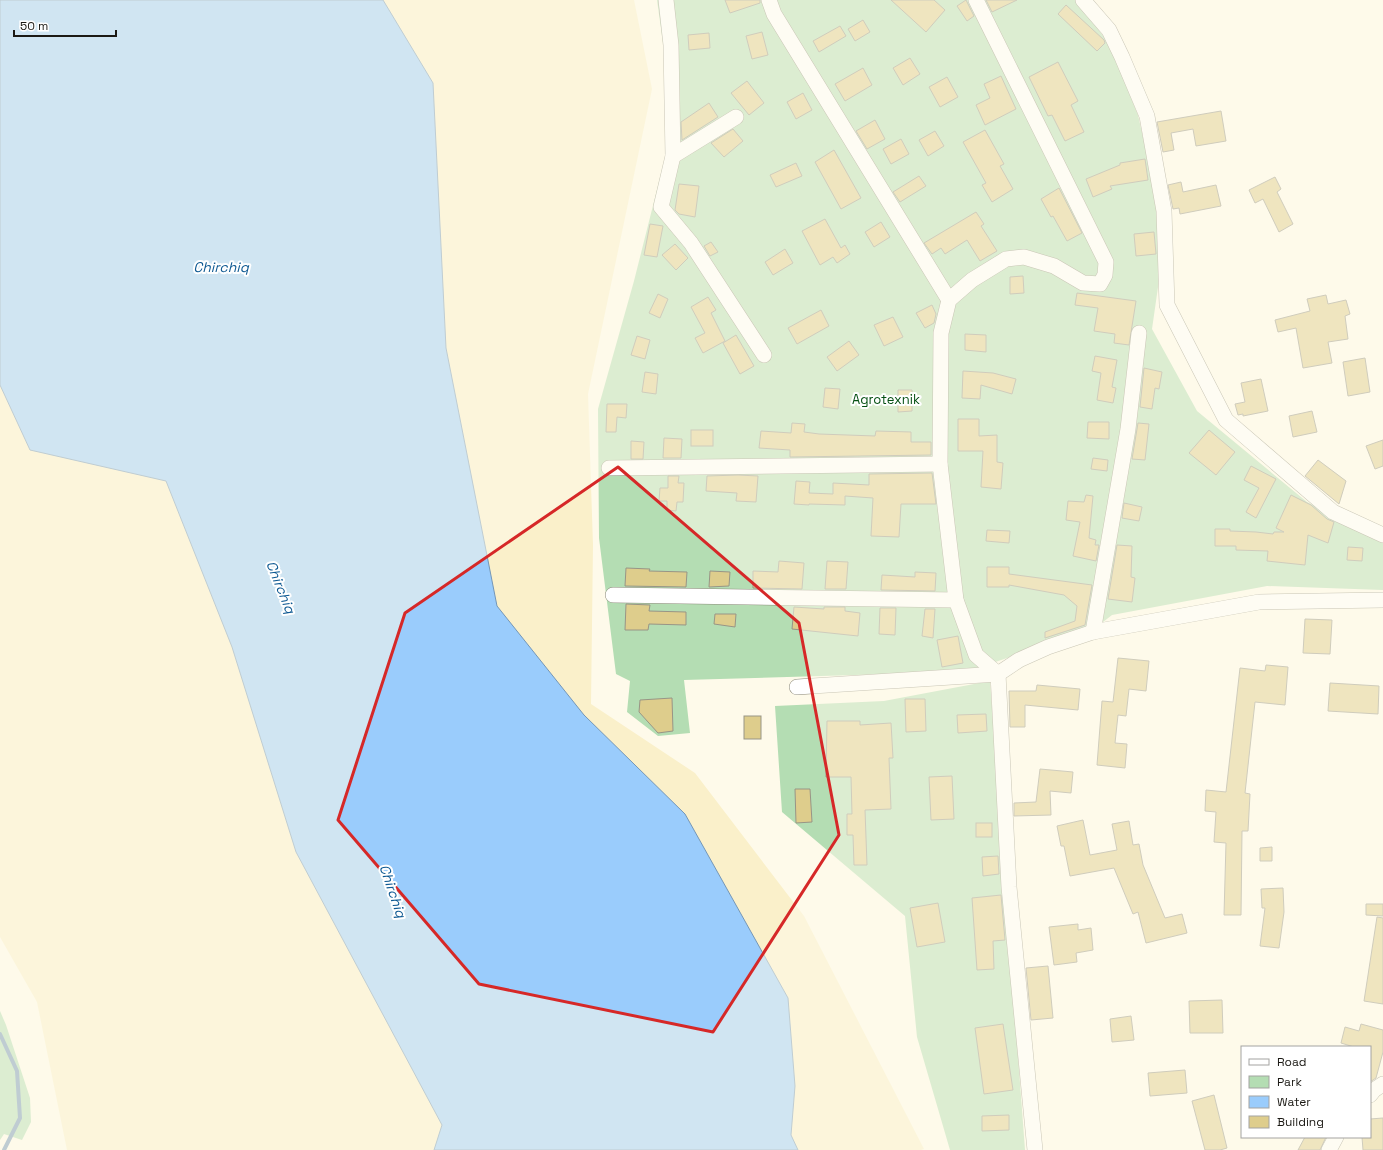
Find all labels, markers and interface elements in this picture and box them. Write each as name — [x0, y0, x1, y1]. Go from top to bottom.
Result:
scale bar — [14, 12, 116, 38]
text: 50 m — [20, 18, 48, 34]
water label: Chirchiq — [193, 258, 250, 276]
park label: Agrotexnik — [852, 391, 920, 408]
water label: Chirchiq — [262, 558, 300, 617]
water label: Chirchiq — [375, 862, 411, 921]
legend — [1241, 1046, 1371, 1138]
text: Road — [1277, 1054, 1306, 1070]
text: Park — [1277, 1074, 1302, 1090]
text: Water — [1277, 1094, 1311, 1110]
text: Building — [1277, 1114, 1324, 1130]

